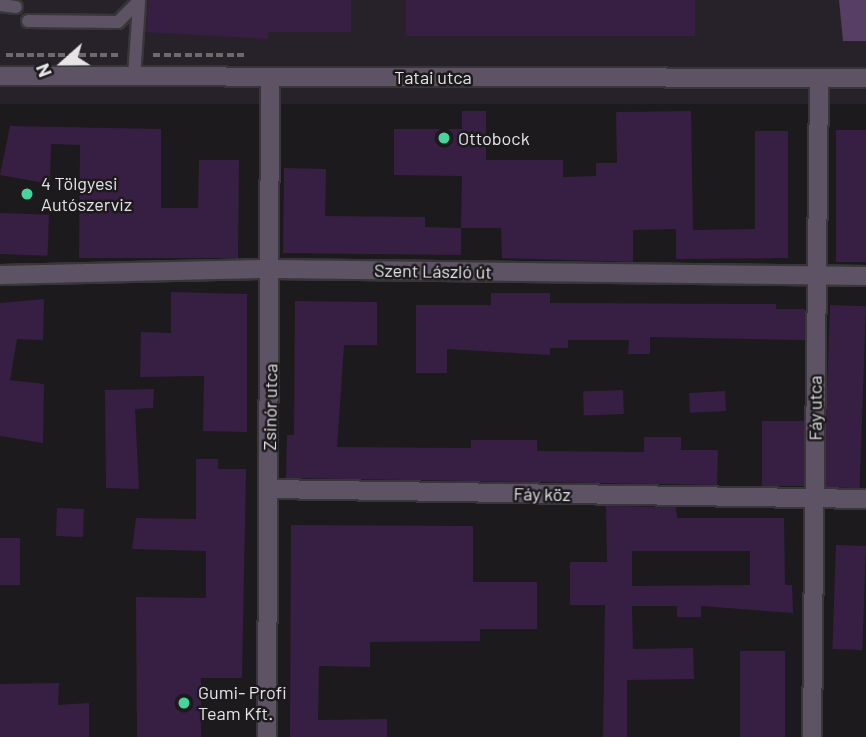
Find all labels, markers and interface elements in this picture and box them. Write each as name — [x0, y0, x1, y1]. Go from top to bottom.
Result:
north arrow — [28, 28, 98, 98]
text: N — [30, 61, 56, 81]
street label: Tatai utca — [394, 66, 472, 88]
place label: Ottobock — [458, 127, 530, 149]
marker: Ottobock — [436, 130, 452, 146]
place label: 4 Tölgyesi Autószerviz — [41, 173, 132, 216]
marker: 4 Tölgyesi Autószerviz — [19, 186, 35, 202]
street label: Szent László út — [374, 259, 492, 283]
street label: Zsinór utca — [258, 363, 282, 451]
street label: Fáy utca — [804, 375, 826, 441]
street label: Fáy köz — [513, 483, 571, 505]
place label: Gumi- Profi Team Kft. — [198, 682, 287, 724]
marker: Gumi- Profi Team Kft. — [176, 695, 192, 711]

